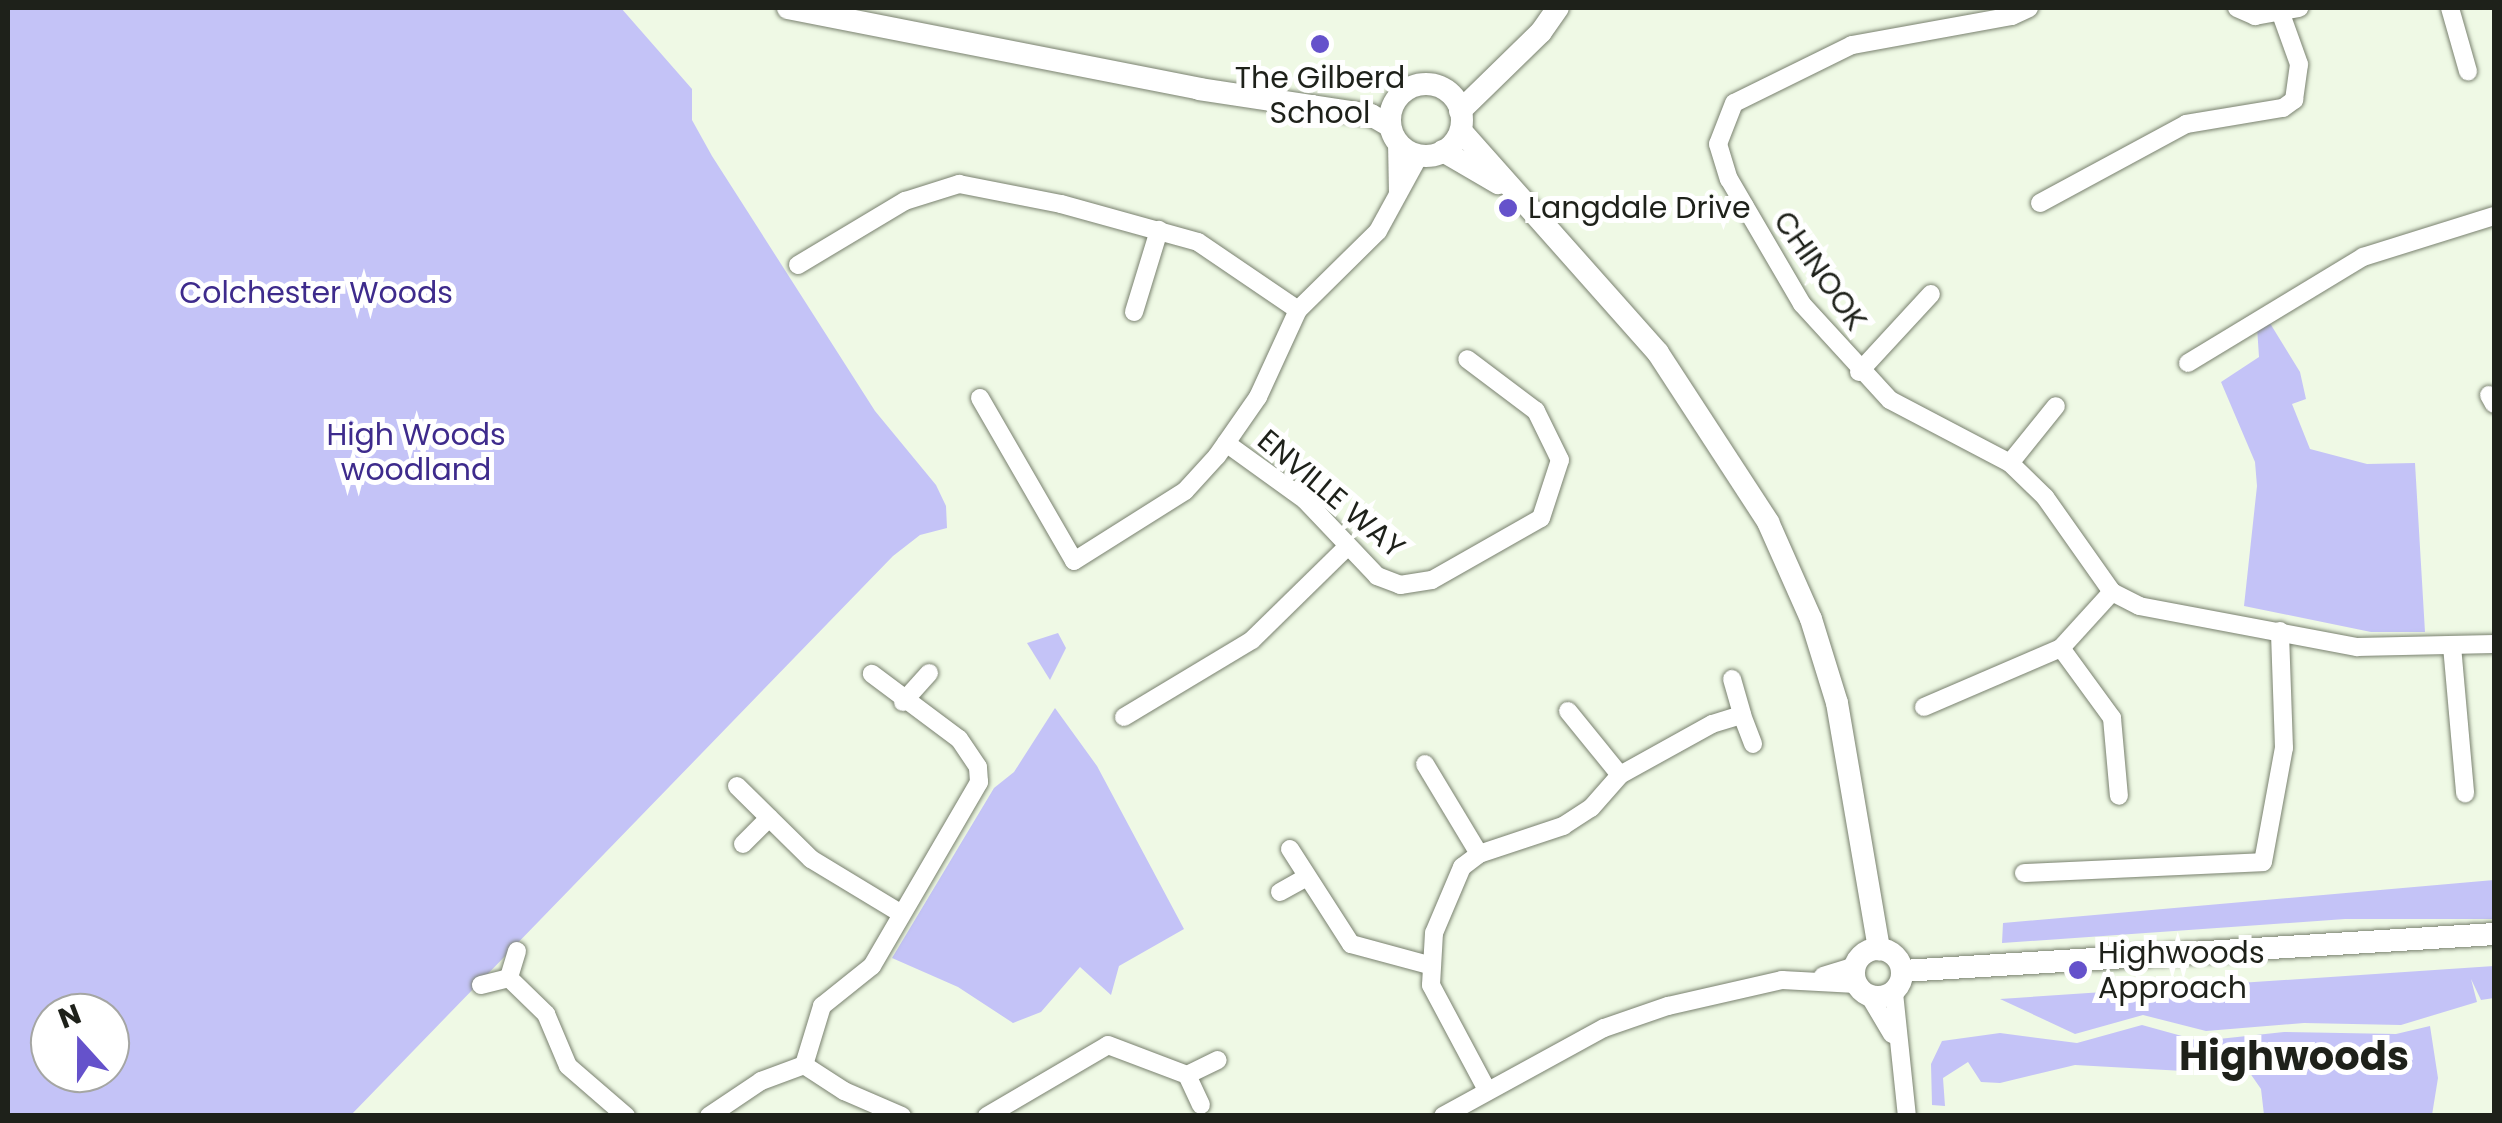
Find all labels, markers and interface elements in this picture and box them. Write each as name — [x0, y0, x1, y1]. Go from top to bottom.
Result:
marker: The Gilberd School — [1309, 33, 1331, 55]
place label: The Gilberd School — [1235, 60, 1405, 130]
place label: Langdale Drive — [1528, 190, 1750, 226]
marker: Langdale Drive — [1497, 197, 1519, 219]
street label: CHINOOK — [1766, 204, 1874, 338]
park label: Colchester Woods — [179, 275, 453, 311]
park label: High Woods woodland — [326, 417, 506, 488]
street label: ENVILLE WAY — [1250, 422, 1412, 566]
place label: Highwoods Approach — [2098, 935, 2265, 1006]
marker: Highwoods Approach — [2067, 959, 2089, 981]
north arrow — [30, 993, 130, 1093]
text: N — [53, 994, 87, 1038]
district label: Highwoods — [2179, 1032, 2409, 1080]

